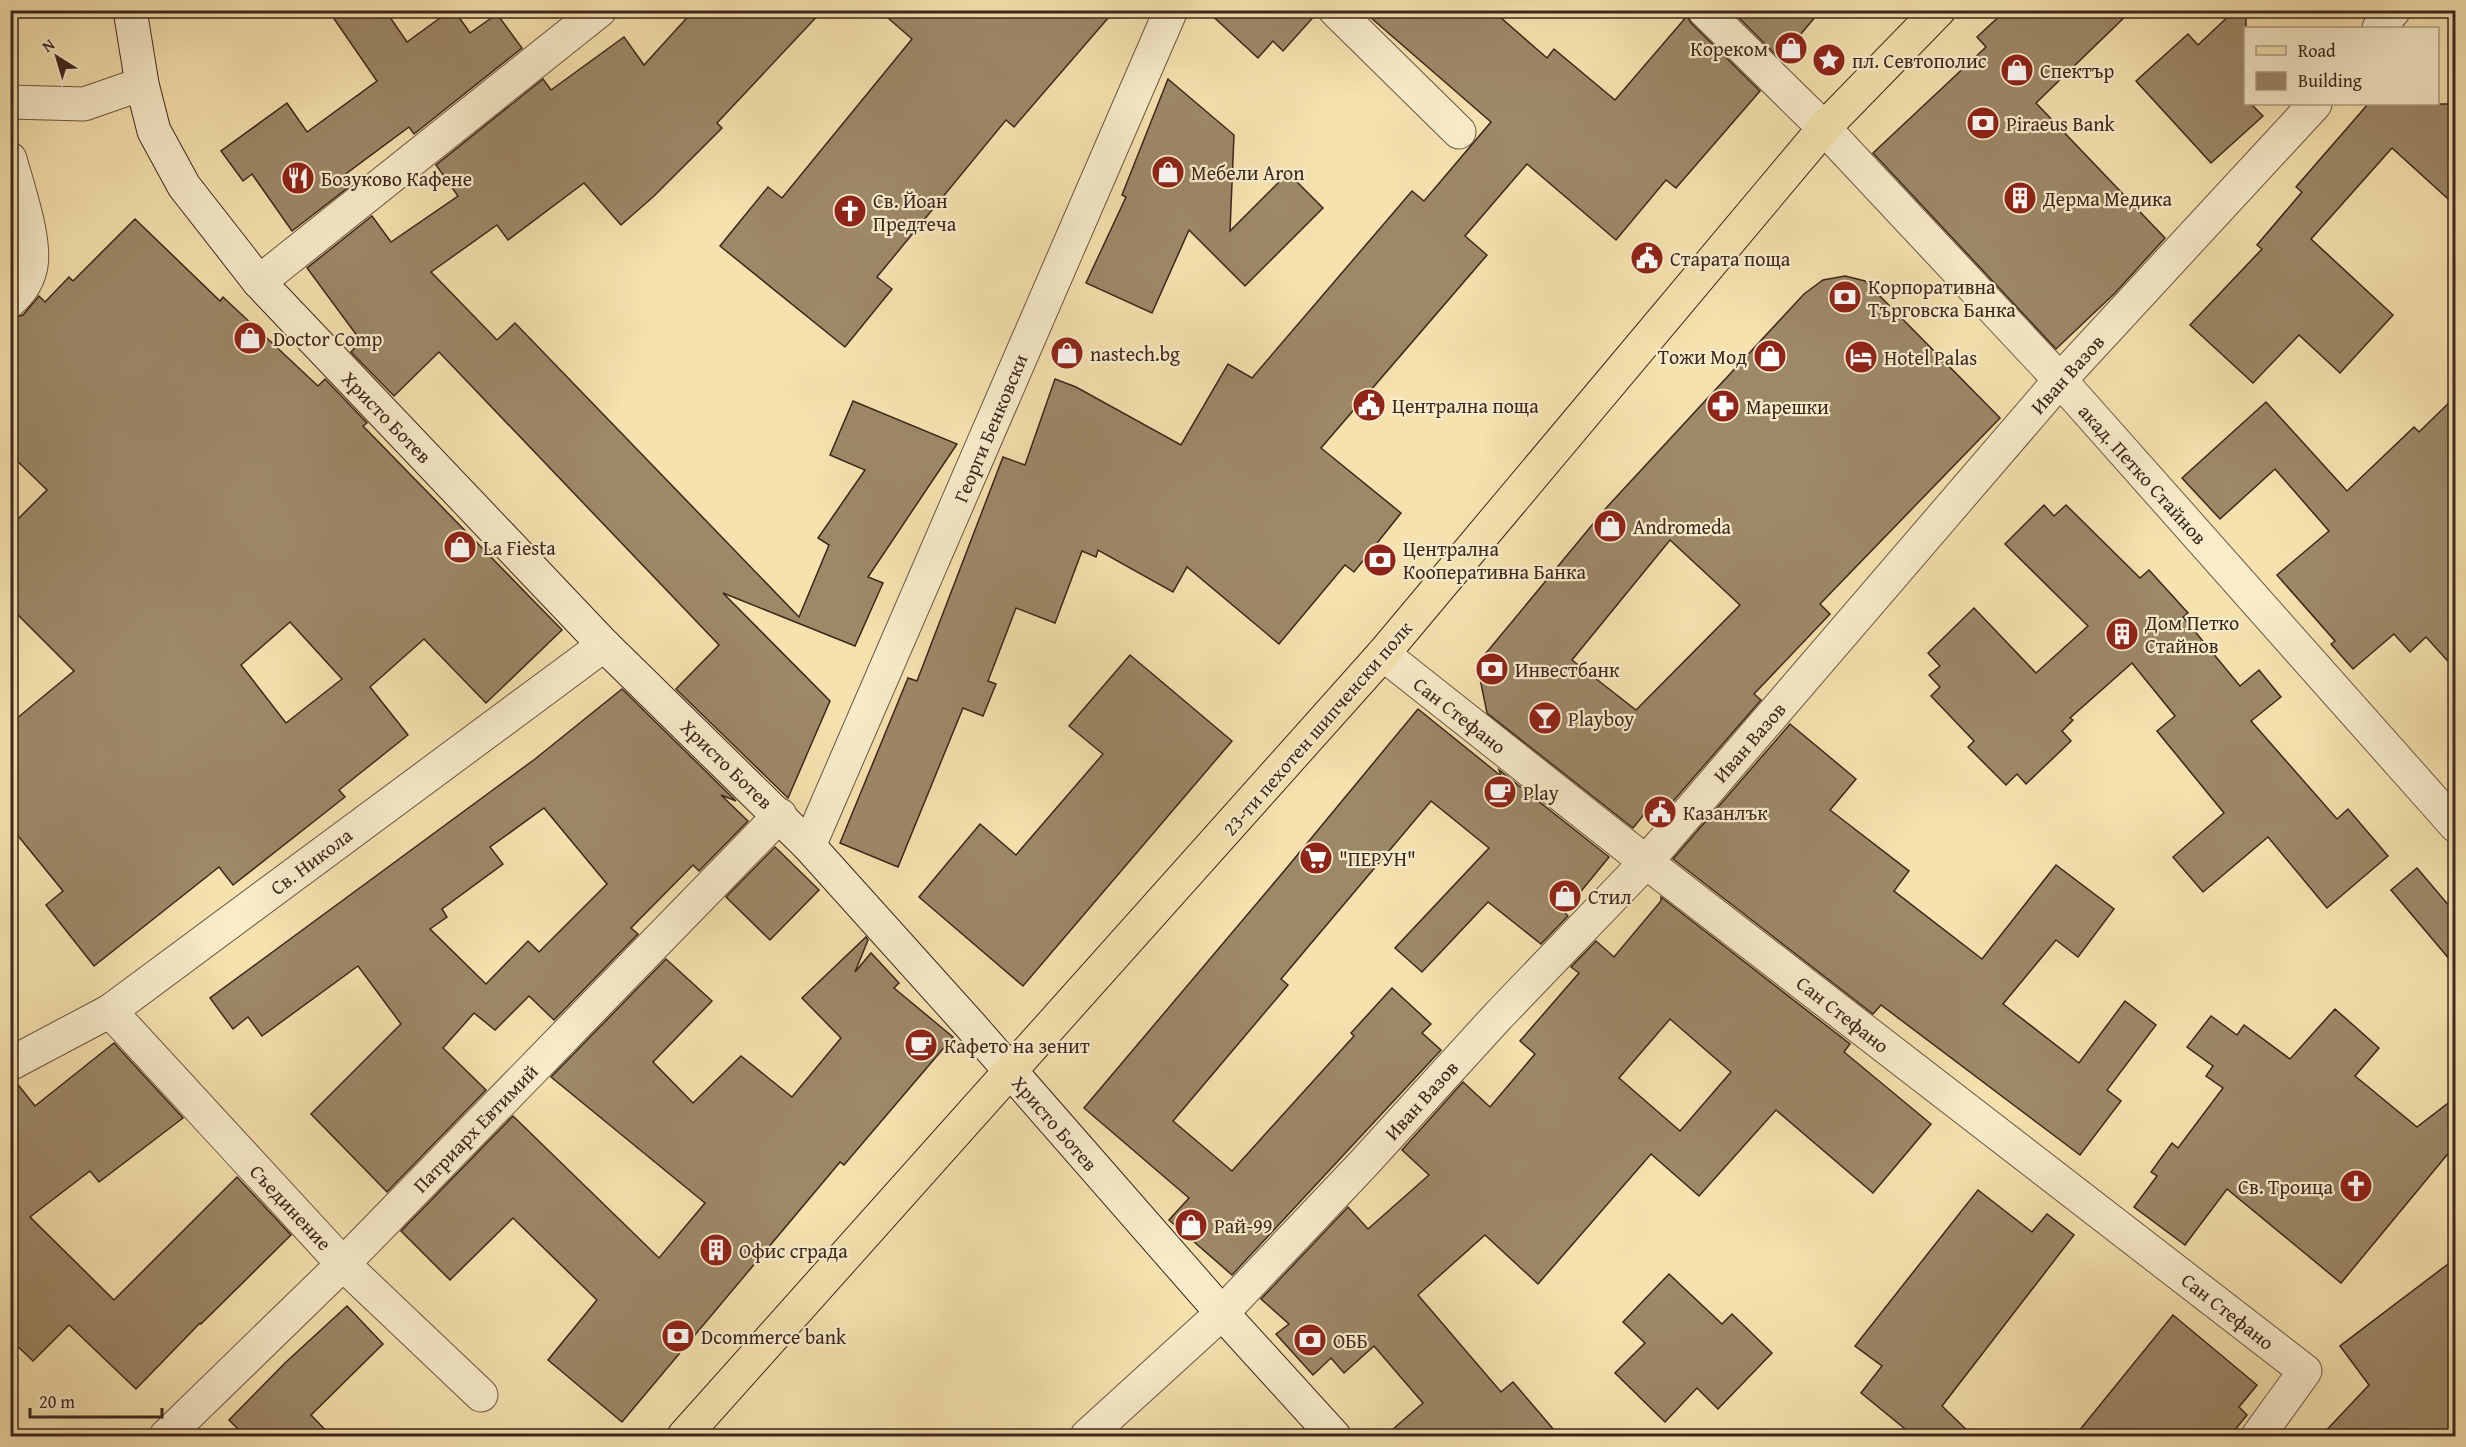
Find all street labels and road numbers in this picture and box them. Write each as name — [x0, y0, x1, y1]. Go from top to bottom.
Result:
street label: Иван Вазов — [2023, 328, 2111, 420]
street label: Георги Бенковски — [946, 349, 1034, 507]
street label: Христо Ботев — [335, 364, 439, 470]
street label: акад. Петко Стайнов — [2072, 397, 2214, 551]
street label: 23-ти пехотен шипченски полк — [1215, 614, 1419, 842]
street label: Сан Стефано — [1407, 669, 1513, 761]
street label: Иван Вазов — [1706, 695, 1792, 789]
street label: Христо Ботев — [674, 712, 780, 816]
street label: Св. Никола — [264, 820, 359, 902]
street label: Сан Стефано — [1790, 968, 1896, 1060]
street label: Иван Вазов — [1377, 1054, 1465, 1146]
street label: Патриарх Евтимий — [406, 1057, 544, 1199]
street label: Христо Ботев — [1005, 1069, 1105, 1177]
street label: Съединение — [243, 1157, 339, 1257]
street label: Сан Стефано — [2175, 1265, 2281, 1357]

